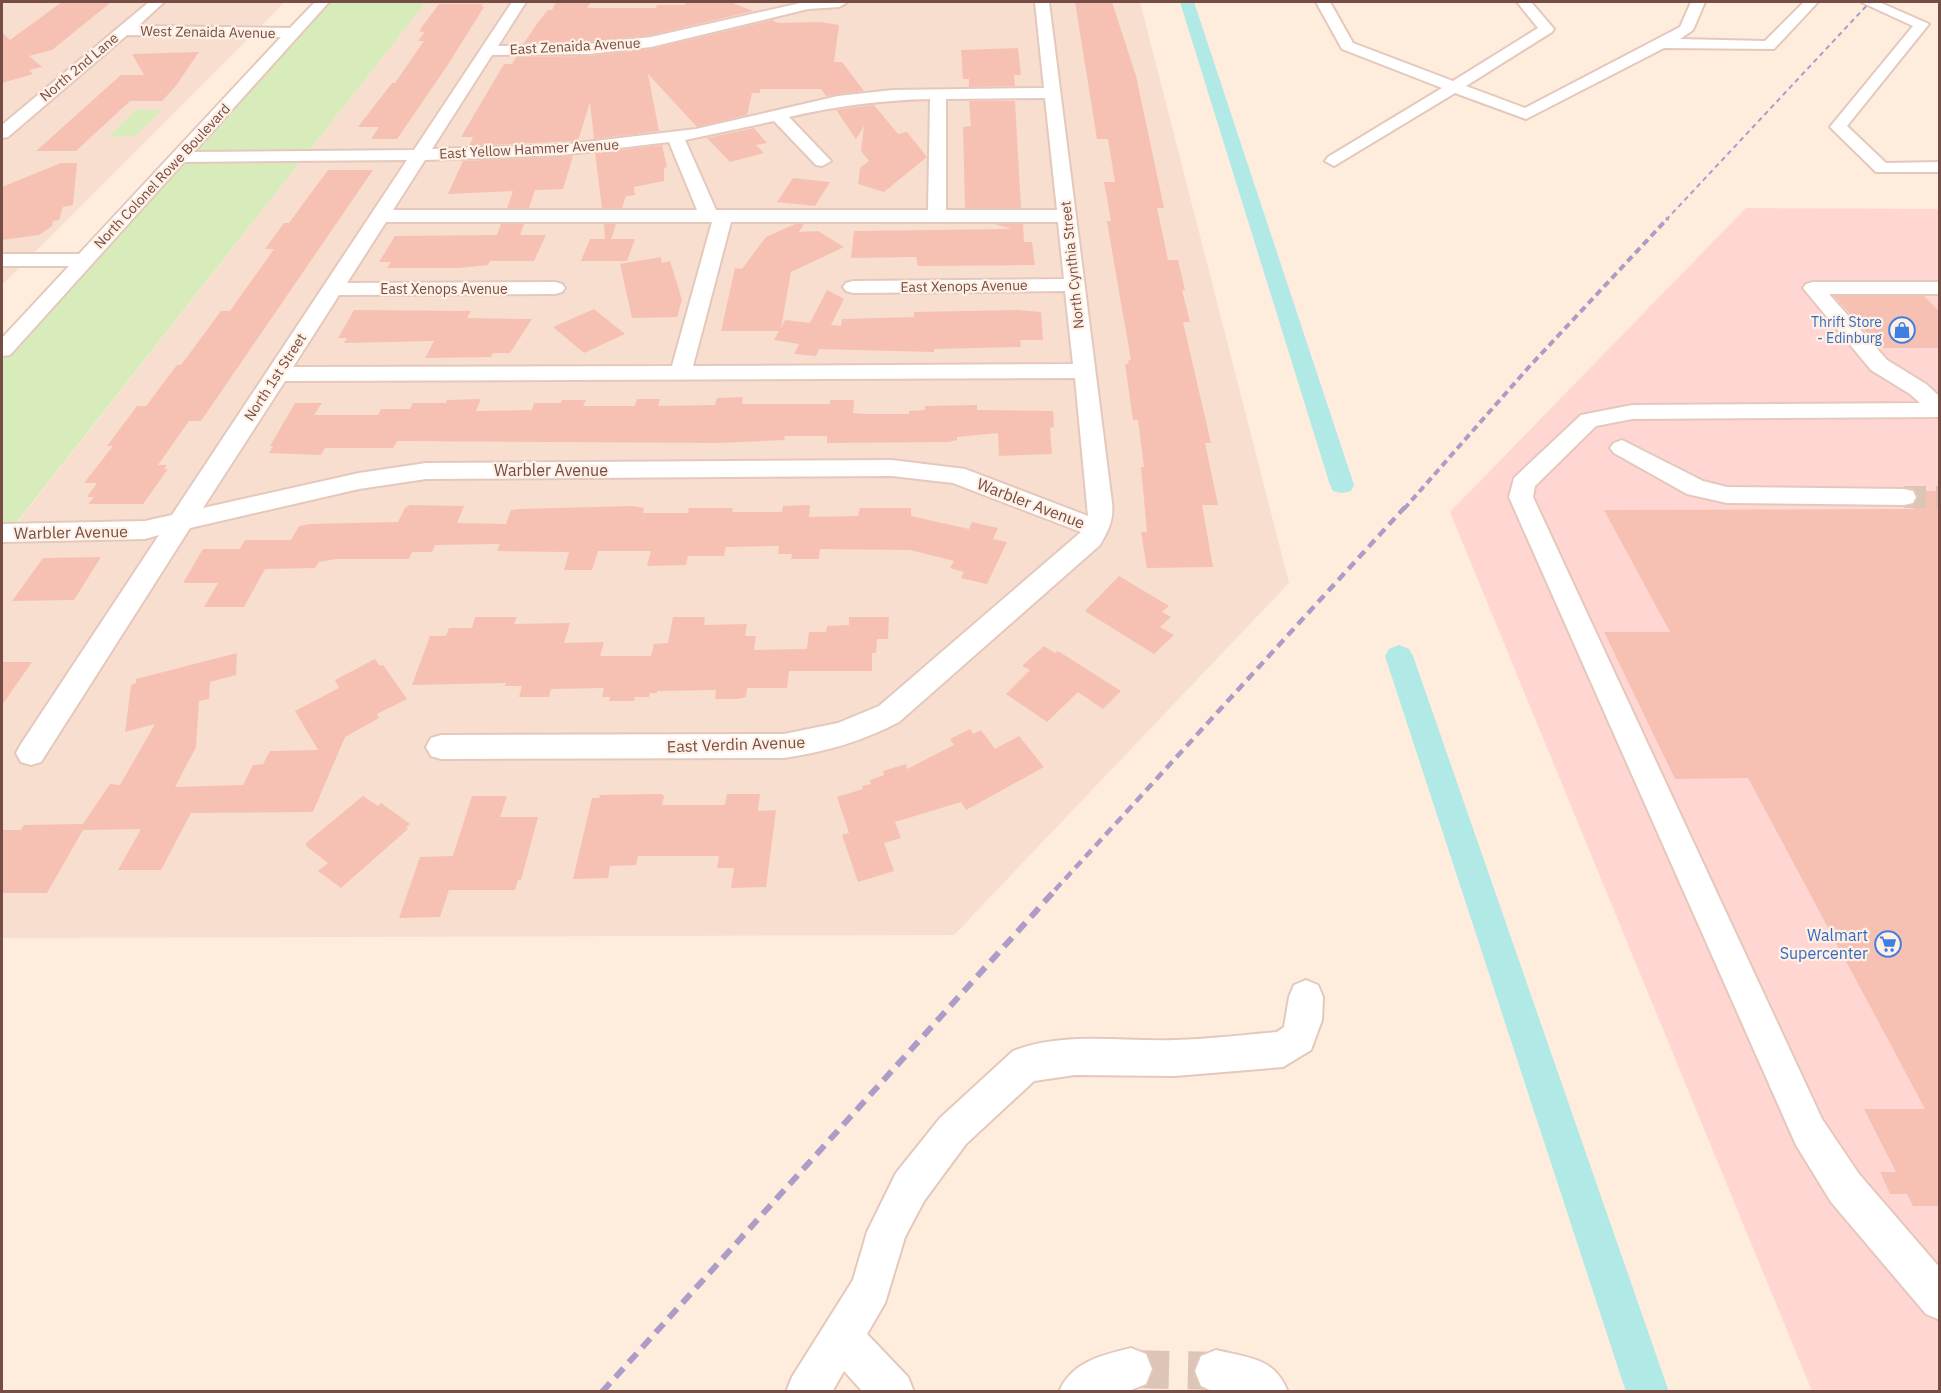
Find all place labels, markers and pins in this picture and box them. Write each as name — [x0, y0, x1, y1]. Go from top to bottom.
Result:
place label: Thrift Store - Edinburg — [1811, 313, 1883, 347]
shop icon: Thrift Store - Edinburg — [1887, 315, 1917, 345]
place label: Walmart Supercenter — [1780, 925, 1868, 963]
supermarket icon: Walmart Supercenter — [1873, 929, 1903, 959]

